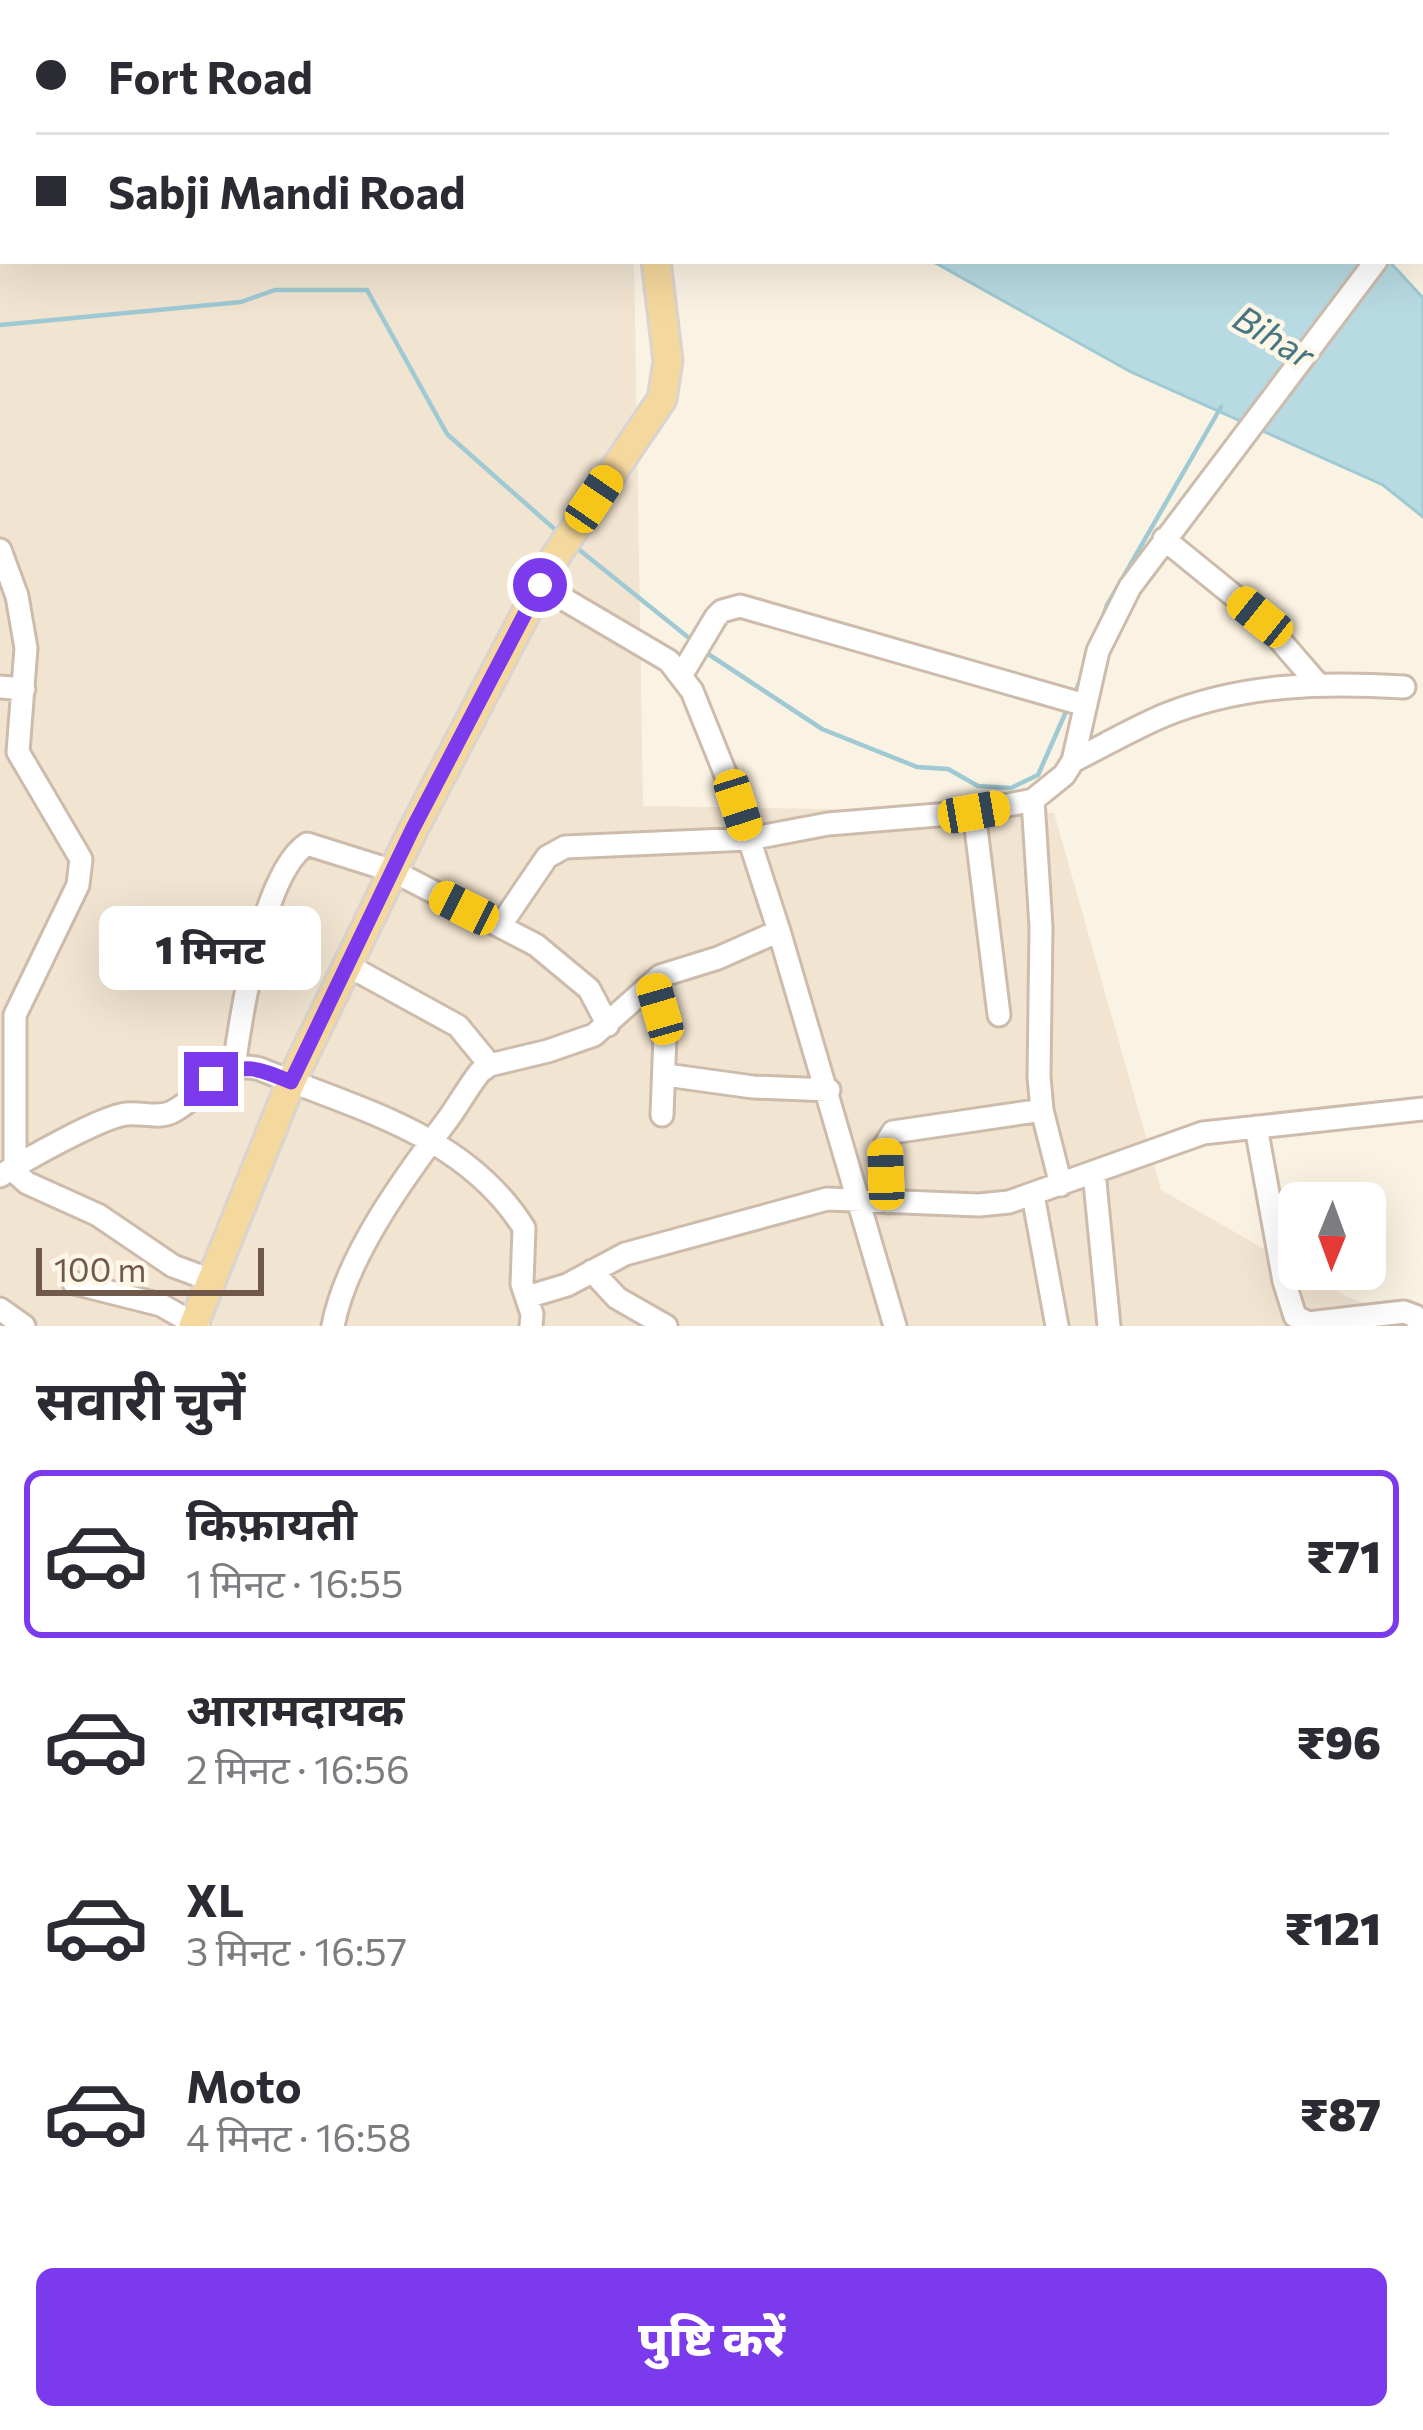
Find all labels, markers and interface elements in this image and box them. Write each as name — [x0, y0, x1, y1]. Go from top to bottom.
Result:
text: Fort Road — [108, 48, 313, 103]
text: Sabji Mandi Road — [108, 163, 466, 218]
water label: Bihar — [1227, 294, 1325, 377]
car — [559, 459, 629, 539]
route start — [513, 558, 567, 612]
car — [1221, 580, 1299, 654]
car — [710, 765, 766, 845]
car — [935, 788, 1013, 836]
car — [424, 876, 504, 940]
callout: 1 मिनट — [100, 905, 322, 989]
text: 1 मिनट — [155, 924, 265, 972]
car — [633, 969, 687, 1049]
route end — [184, 1052, 238, 1106]
car — [867, 1137, 905, 1211]
north arrow — [1278, 1182, 1386, 1290]
map controls — [1278, 1182, 1386, 1290]
scale bar — [36, 1242, 264, 1295]
text: 100 m — [54, 1248, 146, 1289]
text: सवारी चुनें — [36, 1365, 245, 1431]
text: किफ़ायती — [186, 1494, 357, 1549]
icon: car — [42, 1500, 150, 1608]
text: ₹71 — [1306, 1527, 1381, 1582]
text: 1 मिनट · 16:55 — [186, 1558, 403, 1606]
text: आरामदायक — [186, 1680, 404, 1735]
icon: car — [42, 1686, 150, 1794]
text: ₹96 — [1297, 1713, 1381, 1768]
text: 2 मिनट · 16:56 — [186, 1744, 410, 1792]
text: XL — [186, 1871, 244, 1926]
icon: car — [42, 1872, 150, 1980]
text: ₹121 — [1285, 1899, 1381, 1954]
text: 3 मिनट · 16:57 — [186, 1926, 407, 1974]
text: Moto — [186, 2057, 302, 2112]
icon: car — [42, 2058, 150, 2166]
text: ₹87 — [1300, 2085, 1381, 2140]
text: 4 मिनट · 16:58 — [186, 2112, 411, 2160]
button: पुष्टि करें — [36, 2268, 1387, 2406]

